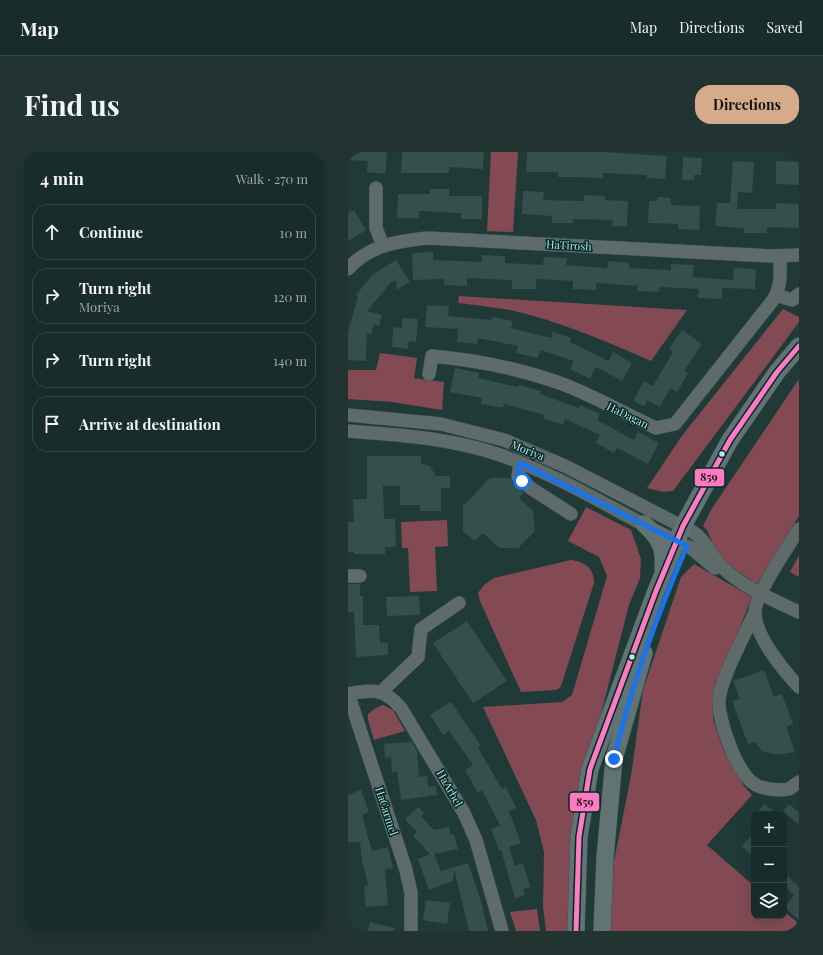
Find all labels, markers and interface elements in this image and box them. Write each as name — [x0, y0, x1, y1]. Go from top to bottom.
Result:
text: Map — [20, 15, 59, 41]
text: Map — [630, 18, 657, 37]
text: Directions — [679, 18, 745, 37]
text: Saved — [767, 18, 803, 37]
button: Directions — [695, 85, 799, 124]
text: Find us — [24, 86, 120, 123]
text: 4 min — [40, 167, 84, 189]
text: Walk · 270 m — [236, 170, 308, 187]
icon: ahead — [41, 221, 63, 243]
text: Continue — [79, 222, 143, 242]
text: 10 m — [280, 224, 307, 241]
street label: HaTirosh — [546, 236, 593, 254]
text: Turn right — [79, 278, 152, 298]
icon: right — [41, 285, 63, 307]
text: 120 m — [273, 288, 307, 305]
text: Moriya — [79, 298, 120, 315]
icon: right — [41, 349, 63, 371]
text: Turn right — [79, 350, 152, 370]
text: 140 m — [273, 352, 307, 369]
street label: HaDagan — [605, 398, 652, 432]
icon: arrive — [41, 413, 63, 435]
text: Arrive at destination — [79, 414, 221, 434]
street label: Moriya — [509, 437, 547, 464]
unlabelled marker — [717, 449, 727, 459]
line badge: 859 — [694, 468, 725, 487]
text: 859 — [700, 469, 718, 484]
route start — [513, 472, 531, 490]
unlabelled marker — [627, 652, 637, 662]
route end — [605, 750, 623, 768]
street label: HaArbel — [433, 767, 467, 809]
street label: HaCarmel — [372, 785, 402, 837]
line badge: 859 — [569, 792, 600, 812]
text: 859 — [576, 794, 594, 809]
map controls — [751, 811, 787, 919]
button: + — [751, 811, 787, 847]
button: − — [751, 847, 787, 883]
button: layers — [751, 883, 787, 919]

